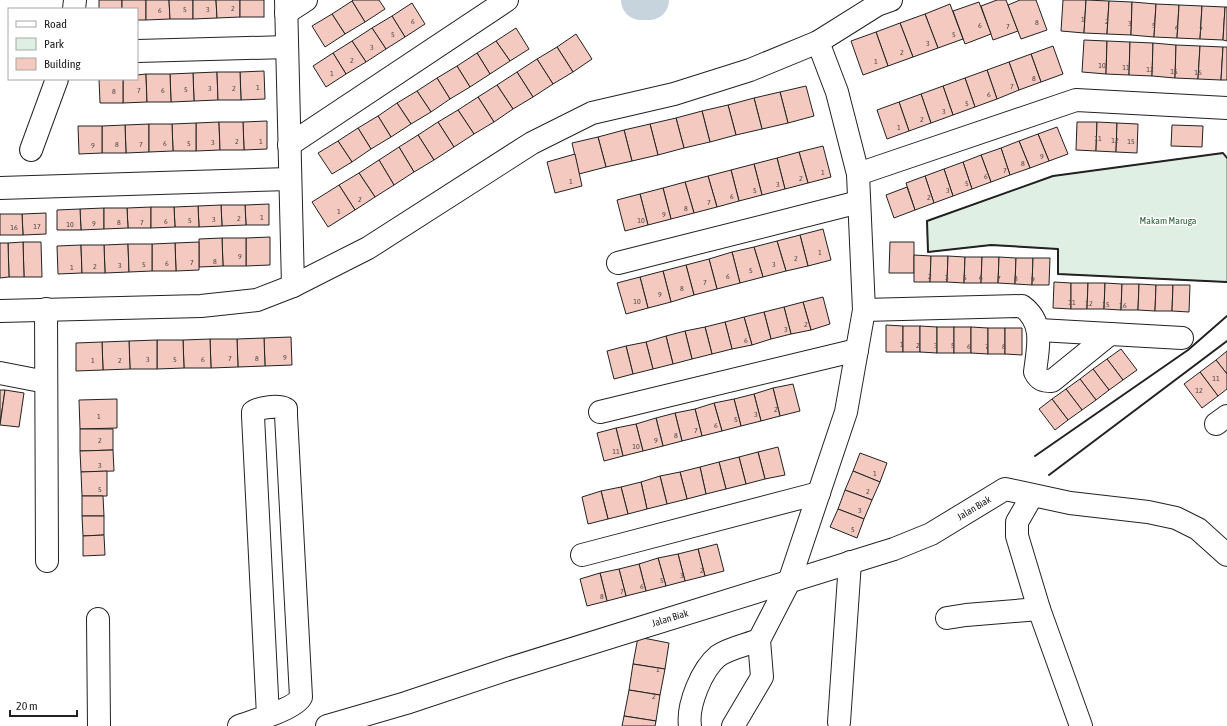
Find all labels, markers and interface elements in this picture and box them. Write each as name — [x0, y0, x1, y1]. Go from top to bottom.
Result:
house number: 2 — [231, 4, 235, 13]
house number: 5 — [183, 5, 187, 14]
house number: 3 — [206, 5, 210, 14]
house number: 6 — [158, 6, 162, 15]
legend — [8, 8, 138, 80]
house number: 1 — [1081, 15, 1085, 24]
text: Road — [44, 17, 67, 31]
house number: 6 — [411, 17, 415, 26]
house number: 2 — [1105, 17, 1109, 26]
house number: 8 — [1035, 18, 1039, 27]
house number: 3 — [1128, 19, 1132, 28]
house number: 6 — [978, 21, 982, 30]
house number: 5 — [1152, 21, 1156, 30]
house number: 7 — [1006, 22, 1010, 31]
house number: 6 — [1175, 23, 1179, 32]
house number: 7 — [1199, 25, 1203, 34]
house number: 5 — [391, 30, 395, 39]
house number: 5 — [952, 30, 956, 39]
text: Park — [44, 37, 65, 51]
house number: 3 — [926, 39, 930, 48]
house number: 3 — [370, 43, 374, 52]
house number: 2 — [900, 48, 904, 57]
house number: 2 — [350, 56, 354, 65]
text: Building — [44, 57, 82, 71]
house number: 1 — [874, 57, 878, 66]
house number: 10 — [1098, 61, 1106, 70]
house number: 11 — [1122, 63, 1130, 72]
house number: 12 — [1146, 65, 1154, 74]
house number: 15 — [1170, 67, 1178, 76]
house number: 16 — [1194, 68, 1202, 77]
house number: 1 — [330, 69, 334, 78]
house number: 8 — [1032, 74, 1036, 83]
house number: 7 — [1010, 82, 1014, 91]
house number: 1 — [256, 83, 260, 92]
house number: 3 — [208, 84, 212, 93]
house number: 2 — [232, 84, 236, 93]
house number: 5 — [184, 85, 188, 94]
house number: 7 — [137, 86, 141, 95]
house number: 6 — [161, 86, 165, 95]
house number: 8 — [112, 87, 116, 96]
house number: 6 — [987, 90, 991, 99]
house number: 5 — [965, 99, 969, 108]
house number: 3 — [942, 107, 946, 116]
house number: 2 — [920, 115, 924, 124]
house number: 1 — [897, 123, 901, 132]
house number: 11 — [1094, 134, 1102, 143]
house number: 12 — [1111, 136, 1119, 145]
house number: 2 — [235, 137, 239, 146]
house number: 1 — [259, 137, 263, 146]
house number: 15 — [1127, 137, 1135, 146]
house number: 3 — [211, 138, 215, 147]
house number: 6 — [163, 139, 167, 148]
house number: 5 — [187, 139, 191, 148]
house number: 8 — [115, 140, 119, 149]
house number: 7 — [139, 140, 143, 149]
house number: 9 — [91, 141, 95, 150]
house number: 9 — [1040, 152, 1044, 161]
house number: 8 — [1021, 159, 1025, 168]
house number: 7 — [1003, 166, 1007, 175]
house number: 1 — [821, 168, 825, 177]
house number: 6 — [984, 172, 988, 181]
house number: 2 — [799, 174, 803, 183]
house number: 1 — [569, 177, 573, 186]
house number: 5 — [965, 179, 969, 188]
house number: 3 — [776, 180, 780, 189]
house number: 5 — [753, 186, 757, 195]
house number: 3 — [946, 186, 950, 195]
house number: 6 — [730, 192, 734, 201]
house number: 2 — [927, 193, 931, 202]
house number: 2 — [358, 195, 362, 204]
house number: 7 — [707, 198, 711, 207]
house number: 8 — [684, 204, 688, 213]
house number: 1 — [337, 207, 341, 216]
house number: 9 — [662, 210, 666, 219]
house number: 1 — [260, 213, 264, 222]
house number: 2 — [237, 214, 241, 223]
house number: 3 — [212, 215, 216, 224]
park label: Makam Maruga — [1140, 215, 1197, 226]
house number: 5 — [188, 216, 192, 225]
house number: 10 — [637, 216, 645, 225]
house number: 6 — [164, 217, 168, 226]
house number: 8 — [117, 218, 121, 227]
house number: 7 — [140, 218, 144, 227]
house number: 9 — [92, 219, 96, 228]
house number: 10 — [66, 220, 74, 229]
house number: 17 — [33, 222, 41, 231]
house number: 16 — [10, 223, 18, 232]
house number: 1 — [818, 248, 822, 257]
house number: 9 — [238, 252, 242, 261]
house number: 2 — [794, 254, 798, 263]
house number: 8 — [213, 257, 217, 266]
house number: 7 — [190, 258, 194, 267]
house number: 6 — [165, 259, 169, 268]
house number: 5 — [142, 260, 146, 269]
house number: 3 — [772, 260, 776, 269]
house number: 3 — [118, 261, 122, 270]
house number: 2 — [93, 262, 97, 271]
house number: 1 — [70, 263, 74, 272]
house number: 5 — [749, 266, 753, 275]
house number: 6 — [726, 272, 730, 281]
house number: 2 — [928, 272, 932, 281]
house number: 3 — [945, 273, 949, 282]
house number: 5 — [963, 273, 967, 282]
house number: 6 — [979, 273, 983, 282]
house number: 7 — [997, 274, 1001, 283]
house number: 8 — [1014, 274, 1018, 283]
house number: 9 — [1031, 275, 1035, 284]
house number: 7 — [703, 278, 707, 287]
house number: 8 — [680, 284, 684, 293]
house number: 9 — [658, 290, 662, 299]
house number: 10 — [633, 297, 641, 306]
house number: 11 — [1068, 298, 1076, 307]
house number: 12 — [1085, 299, 1093, 308]
house number: 15 — [1102, 300, 1110, 309]
house number: 16 — [1119, 301, 1127, 310]
house number: 2 — [804, 320, 808, 329]
house number: 3 — [784, 325, 788, 334]
house number: 6 — [744, 336, 748, 345]
house number: 1 — [900, 340, 904, 349]
house number: 2 — [916, 341, 920, 350]
house number: 3 — [934, 341, 938, 350]
house number: 5 — [951, 341, 955, 350]
house number: 6 — [967, 342, 971, 351]
house number: 7 — [985, 342, 989, 351]
house number: 8 — [1002, 342, 1006, 351]
house number: 9 — [283, 353, 287, 362]
house number: 7 — [228, 354, 232, 363]
house number: 8 — [255, 354, 259, 363]
house number: 3 — [146, 355, 150, 364]
house number: 5 — [173, 355, 177, 364]
house number: 6 — [201, 355, 205, 364]
house number: 1 — [91, 356, 95, 365]
house number: 2 — [118, 356, 122, 365]
house number: 11 — [1212, 374, 1220, 383]
house number: 12 — [1195, 386, 1203, 395]
house number: 2 — [774, 405, 778, 414]
house number: 3 — [754, 410, 758, 419]
house number: 1 — [97, 412, 101, 421]
house number: 5 — [734, 415, 738, 424]
house number: 6 — [714, 421, 718, 430]
house number: 7 — [694, 426, 698, 435]
house number: 8 — [674, 431, 678, 440]
house number: 2 — [98, 436, 102, 445]
house number: 9 — [654, 436, 658, 445]
house number: 10 — [632, 442, 640, 451]
house number: 11 — [612, 447, 620, 456]
house number: 3 — [98, 461, 102, 470]
house number: 1 — [873, 469, 877, 478]
house number: 5 — [98, 485, 102, 494]
house number: 2 — [866, 487, 870, 496]
street label: Jalan Biak — [955, 493, 993, 522]
house number: 3 — [858, 506, 862, 515]
house number: 5 — [851, 525, 855, 534]
house number: 2 — [700, 566, 704, 575]
house number: 3 — [680, 571, 684, 580]
house number: 5 — [660, 576, 664, 585]
house number: 6 — [640, 582, 644, 591]
house number: 7 — [620, 587, 624, 596]
house number: 8 — [600, 592, 604, 601]
street label: Jalan Biak — [650, 607, 690, 629]
house number: 1 — [656, 665, 660, 674]
scale bar — [10, 692, 77, 718]
house number: 2 — [652, 692, 656, 701]
text: 20 m — [16, 699, 38, 713]

